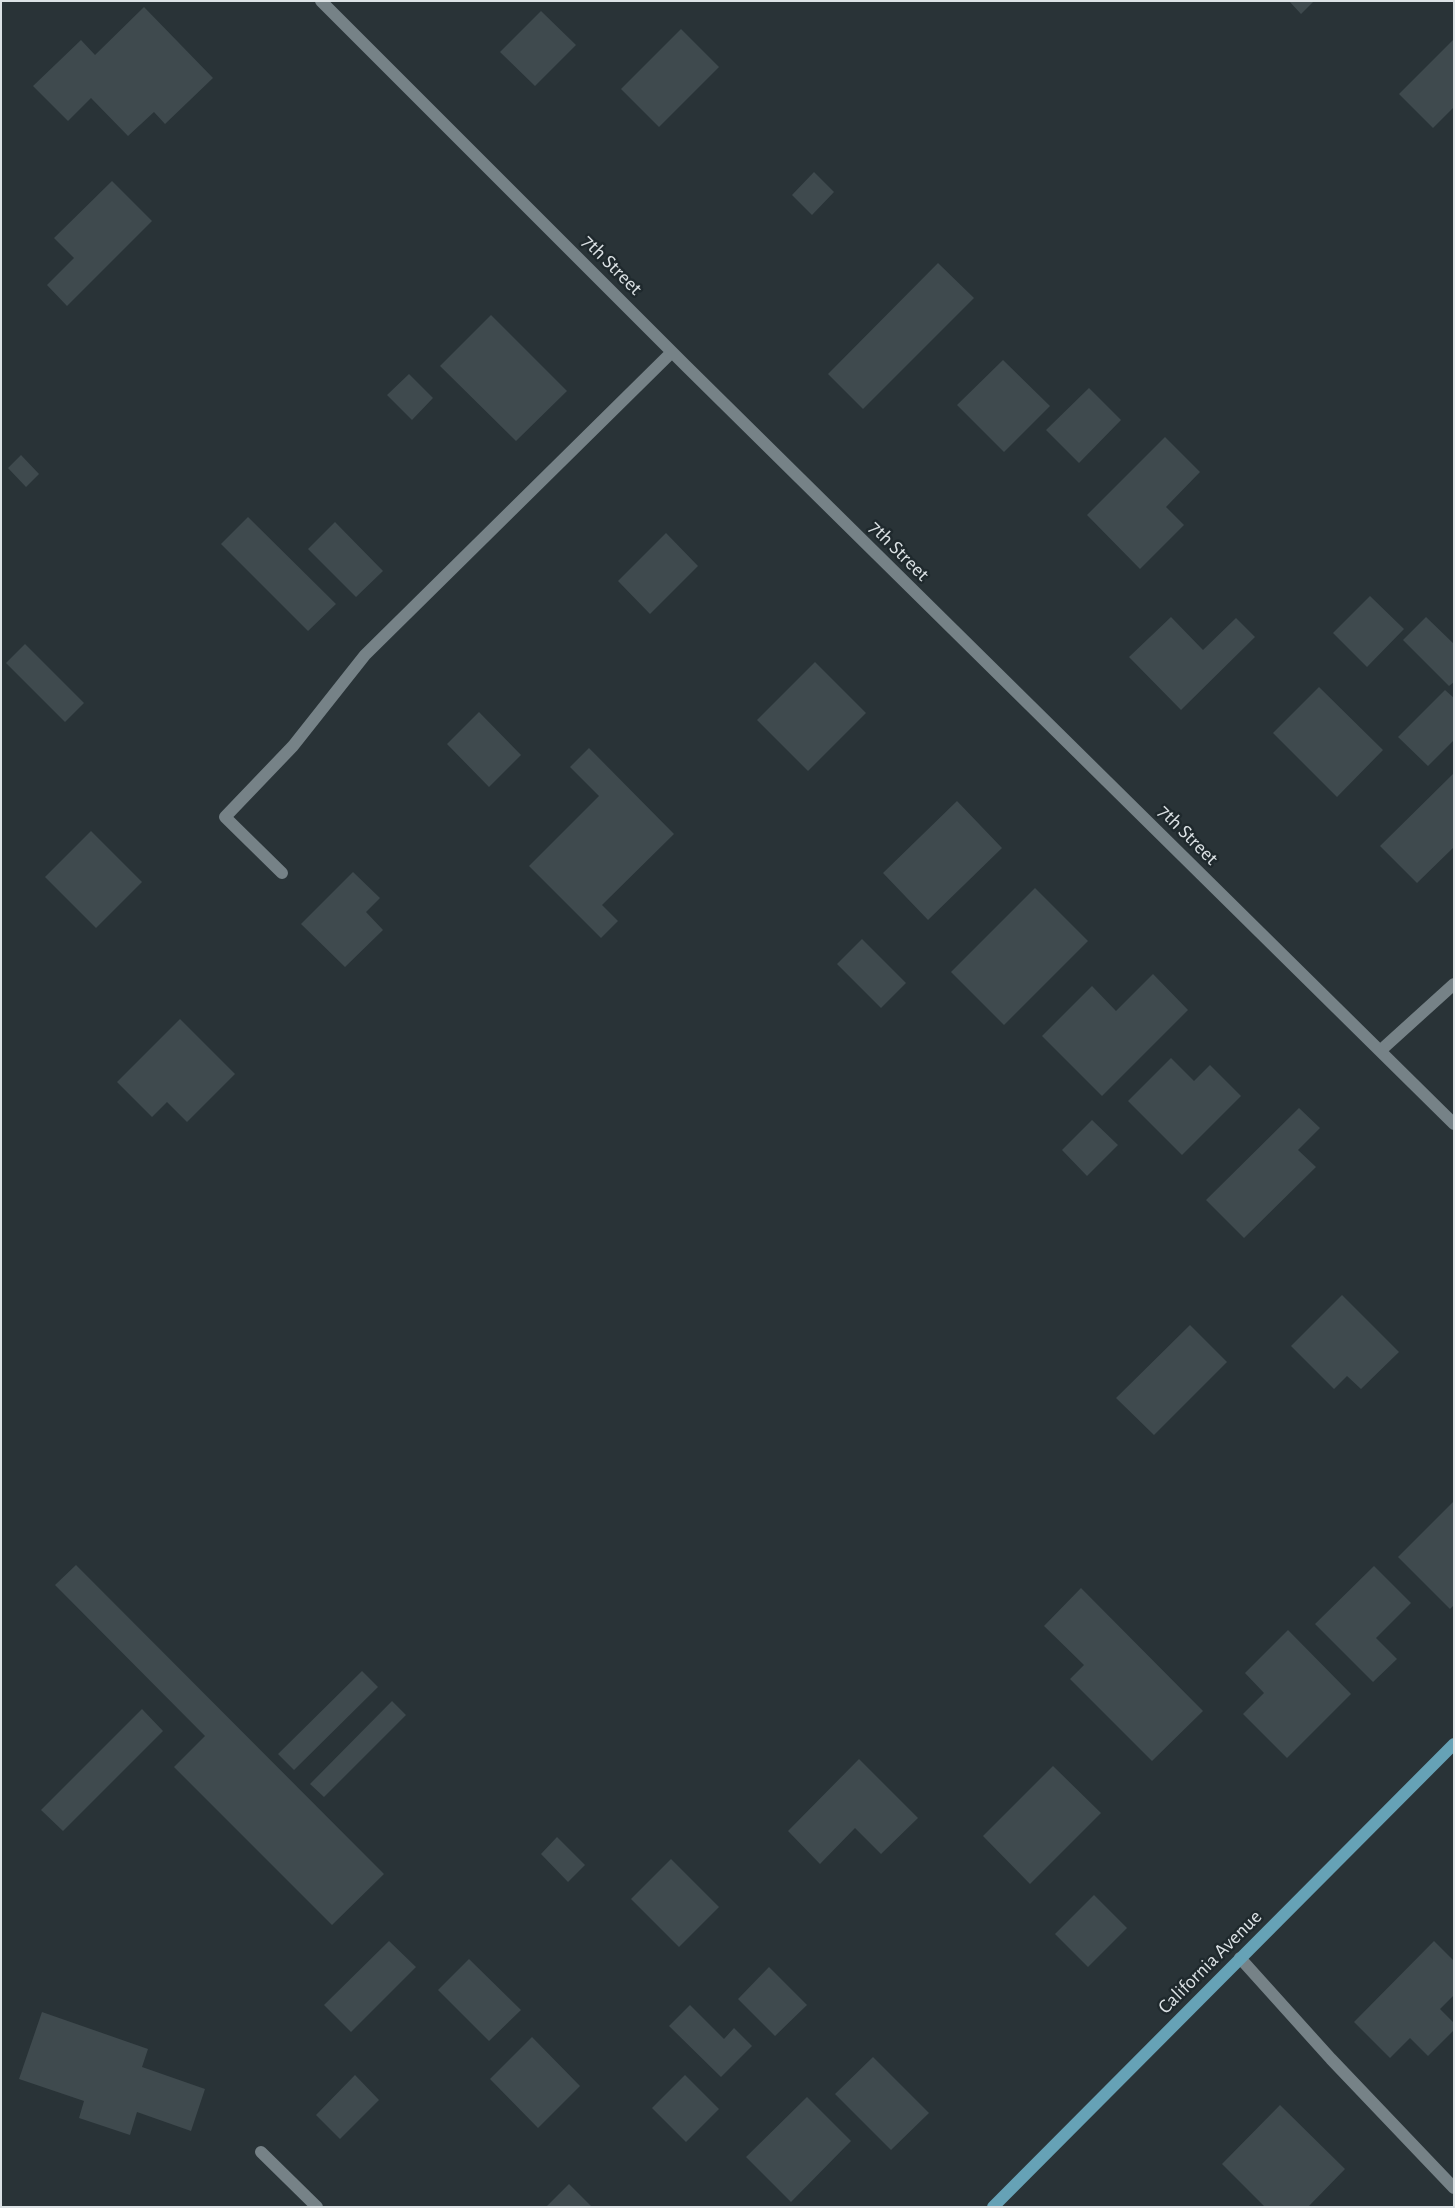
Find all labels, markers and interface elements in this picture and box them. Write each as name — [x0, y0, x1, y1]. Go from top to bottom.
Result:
street label: 7th Street — [577, 230, 647, 300]
street label: 7th Street — [864, 516, 934, 586]
street label: 7th Street — [1153, 800, 1223, 870]
street label: California Avenue — [1153, 1905, 1267, 2019]

